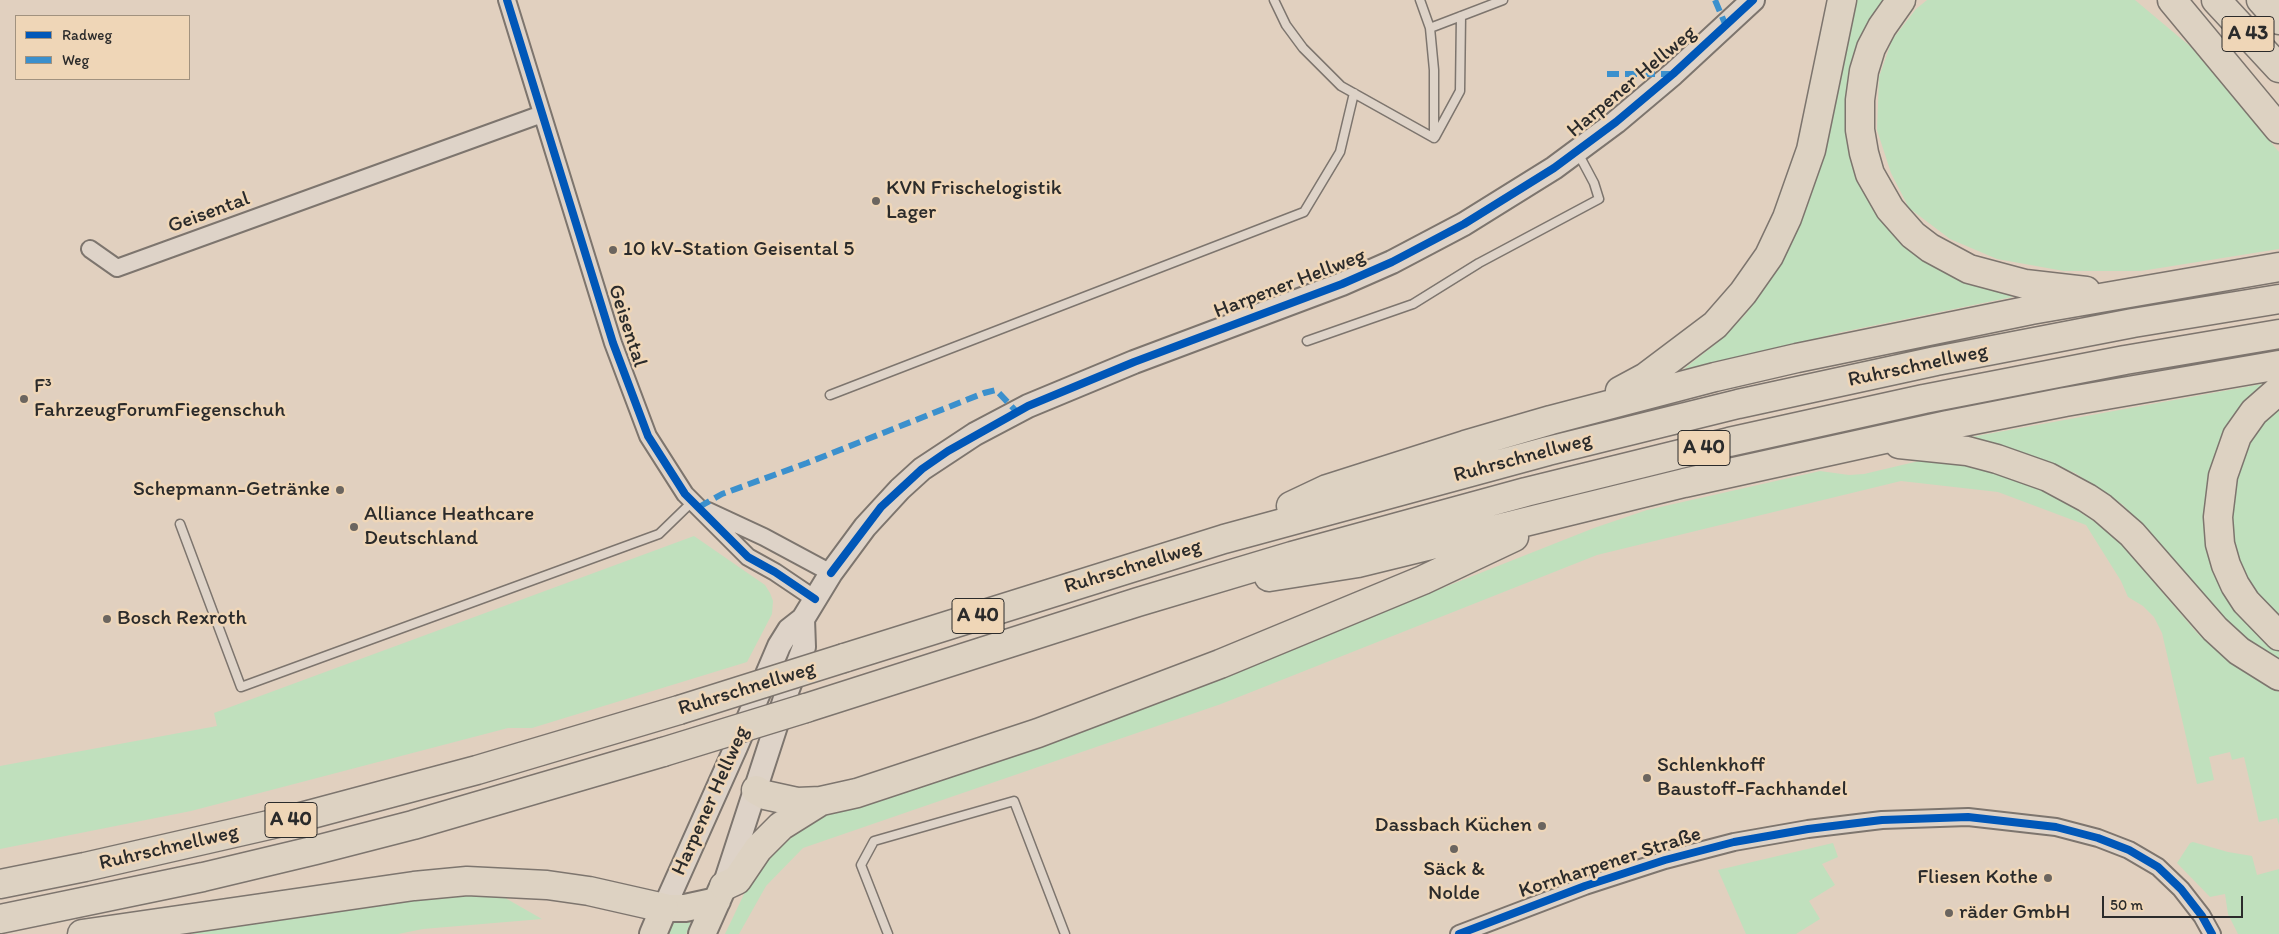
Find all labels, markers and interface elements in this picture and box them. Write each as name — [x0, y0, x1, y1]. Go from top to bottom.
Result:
legend — [15, 15, 190, 80]
road number: A 43 — [2222, 16, 2274, 52]
street label: Harpener Hellweg — [1562, 21, 1702, 143]
text: Radweg — [62, 26, 112, 44]
text: Weg — [62, 51, 89, 69]
place label: KVN Frischelogistik Lager — [886, 176, 1062, 226]
street label: Geisental — [165, 187, 253, 239]
marker: KVN Frischelogistik Lager — [870, 195, 882, 207]
place label: 10 kV-Station Geisental 5 — [623, 237, 854, 263]
street label: Harpener Hellweg — [1210, 243, 1370, 325]
marker: 10 kV-Station Geisental 5 — [607, 244, 619, 256]
street label: Geisental — [602, 282, 652, 370]
street label: Ruhrschnellweg — [1846, 339, 1990, 393]
place label: F³ FahrzeugForumFiegenschuh — [34, 374, 285, 424]
marker: F³ FahrzeugForumFiegenschuh — [18, 393, 30, 405]
street label: Ruhrschnellweg — [1451, 427, 1595, 489]
road number: A 40 — [1678, 430, 1730, 466]
place label: Schepmann-Getränke — [133, 477, 330, 503]
marker: Schepmann-Getränke — [334, 484, 346, 496]
place label: Alliance Heathcare Deutschland — [364, 502, 534, 552]
marker: Alliance Heathcare Deutschland — [348, 521, 360, 533]
street label: Ruhrschnellweg — [1061, 534, 1205, 600]
road number: A 40 — [952, 598, 1004, 634]
place label: Bosch Rexroth — [117, 606, 247, 632]
marker: Bosch Rexroth — [101, 613, 113, 625]
street label: Ruhrschnellweg — [675, 656, 819, 722]
street label: Harpener Hellweg — [667, 722, 755, 880]
place label: Schlenkhoff Baustoff-Fachhandel — [1657, 753, 1847, 803]
marker: Schlenkhoff Baustoff-Fachhandel — [1641, 772, 1653, 784]
road number: A 40 — [265, 802, 317, 838]
place label: Dassbach Küchen — [1375, 813, 1532, 839]
street label: Ruhrschnellweg — [97, 820, 241, 876]
marker: Dassbach Küchen — [1536, 820, 1548, 832]
street label: Kornharpener Straße — [1516, 822, 1704, 904]
marker: Säck & Nolde — [1448, 843, 1460, 855]
place label: Säck & Nolde — [1423, 857, 1485, 907]
place label: Fliesen Kothe — [1917, 865, 2038, 891]
marker: Fliesen Kothe — [2042, 872, 2054, 884]
scale bar — [2104, 886, 2245, 918]
text: 50 m — [2110, 896, 2143, 914]
place label: räder GmbH — [1959, 900, 2070, 926]
marker: räder GmbH — [1943, 907, 1955, 919]

